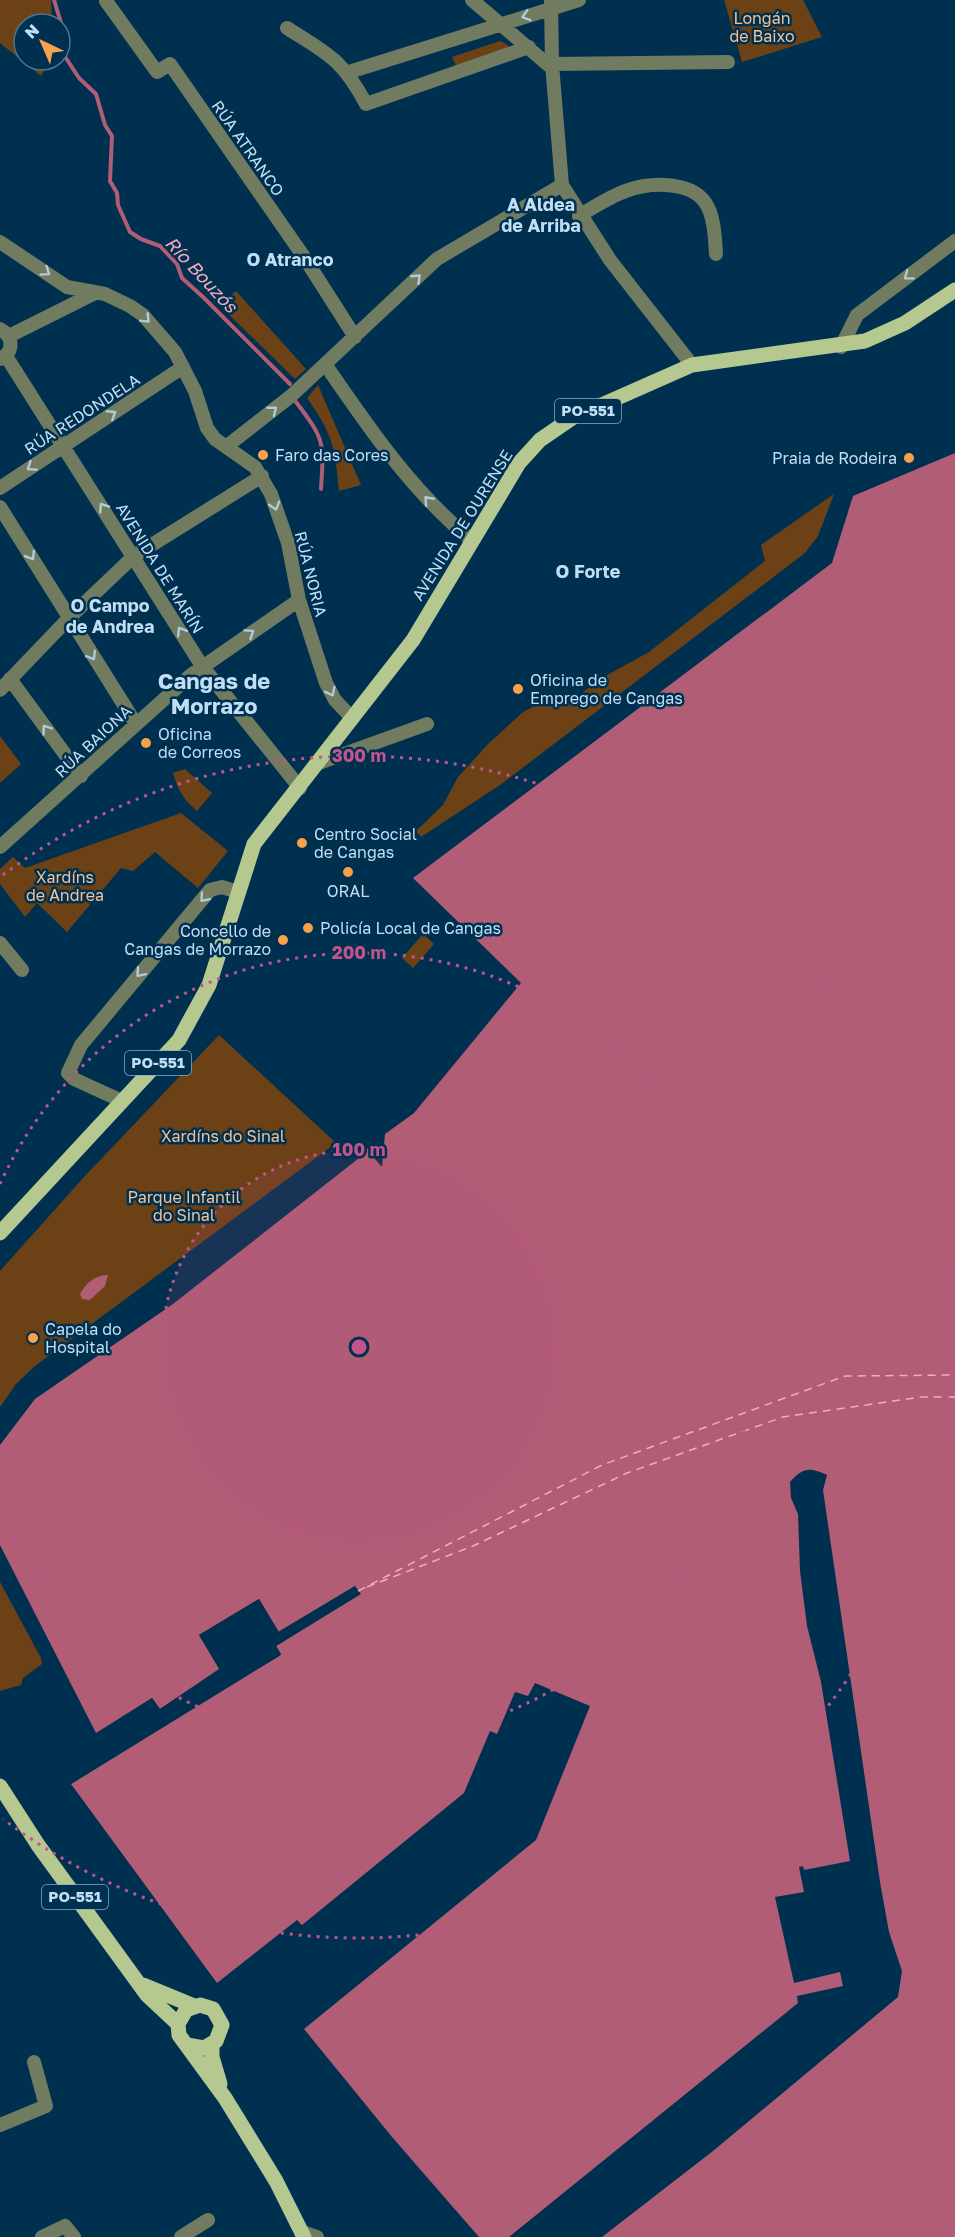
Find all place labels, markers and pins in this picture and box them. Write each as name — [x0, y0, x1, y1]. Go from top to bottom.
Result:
place label: Faro das Cores — [275, 445, 389, 465]
marker: Faro das Cores — [256, 448, 270, 462]
place label: Praia de Rodeira — [772, 448, 897, 468]
marker: Praia de Rodeira — [902, 451, 916, 465]
place label: Oficina de Emprego de Cangas — [530, 670, 683, 708]
marker: Oficina de Emprego de Cangas — [511, 682, 525, 696]
place label: Oficina de Correos — [158, 724, 241, 762]
marker: Oficina de Correos — [139, 736, 153, 750]
place label: Centro Social de Cangas — [314, 824, 417, 862]
marker: Centro Social de Cangas — [295, 836, 309, 850]
marker: ORAL — [341, 865, 355, 879]
place label: ORAL — [327, 881, 369, 901]
place label: Policía Local de Cangas — [320, 918, 501, 938]
place label: Concello de Cangas de Morrazo — [124, 921, 271, 959]
marker: Policía Local de Cangas — [301, 921, 315, 935]
marker: Concello de Cangas de Morrazo — [276, 933, 290, 947]
place label: Capela do Hospital — [45, 1319, 122, 1357]
marker: Capela do Hospital — [26, 1331, 40, 1345]
centre of rings — [349, 1337, 369, 1357]

